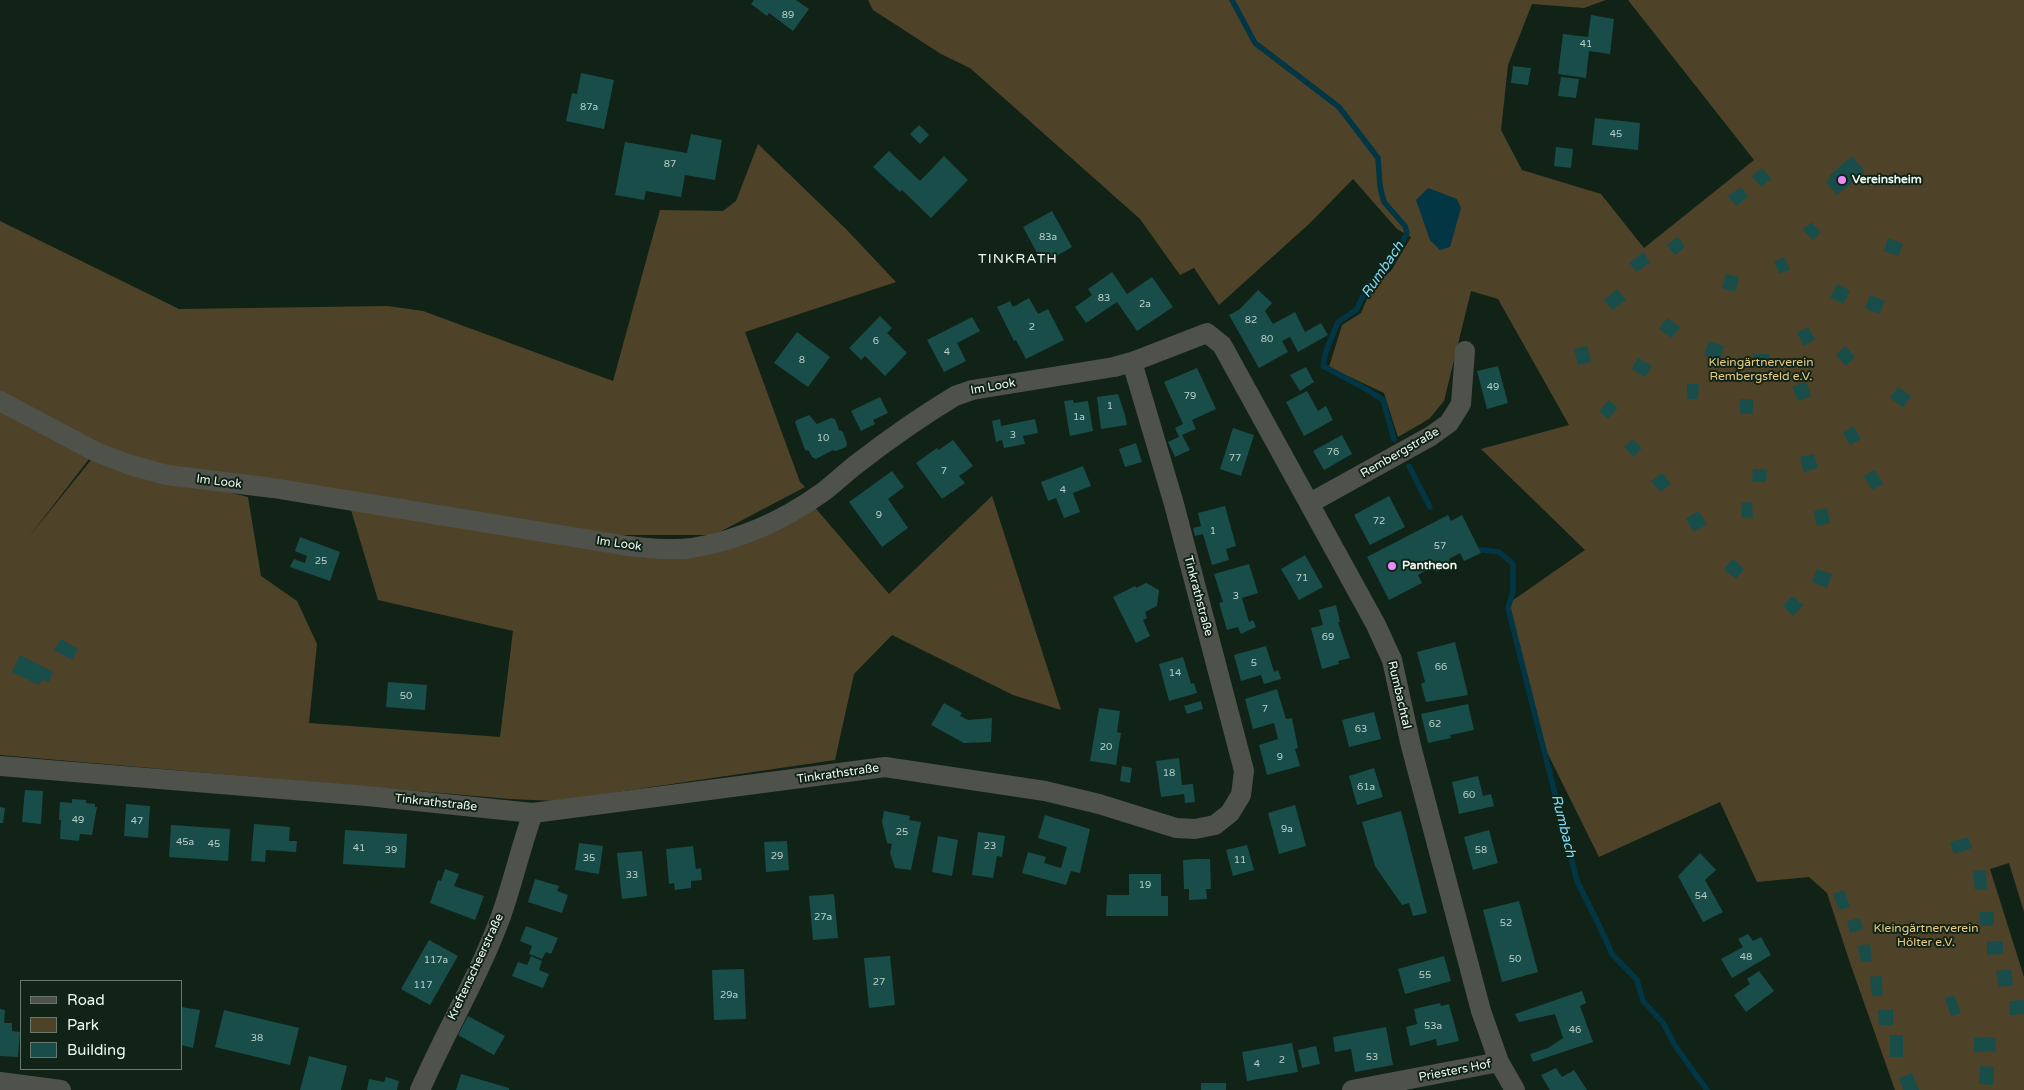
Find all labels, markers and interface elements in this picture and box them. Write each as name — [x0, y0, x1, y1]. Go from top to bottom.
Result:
house number: 89 — [782, 9, 794, 21]
house number: 41 — [1580, 38, 1592, 50]
house number: 87a — [580, 101, 598, 113]
house number: 45 — [1610, 128, 1622, 140]
house number: 87 — [664, 158, 676, 170]
place label: Vereinsheim — [1852, 173, 1922, 187]
marker: Vereinsheim — [1836, 174, 1848, 186]
house number: 83a — [1039, 231, 1057, 243]
water label: Rumbach — [1358, 239, 1408, 301]
district label: TINKRATH — [977, 251, 1059, 267]
house number: 83 — [1098, 292, 1110, 304]
house number: 2a — [1139, 298, 1151, 310]
house number: 82 — [1245, 314, 1257, 326]
house number: 2 — [1029, 321, 1035, 333]
house number: 80 — [1261, 333, 1273, 345]
house number: 6 — [873, 335, 879, 347]
house number: 4 — [944, 346, 950, 358]
house number: 8 — [799, 354, 805, 366]
park label: Kleingärtnerverein Rembergsfeld e.V. — [1709, 356, 1813, 384]
street label: Im Look — [969, 376, 1017, 398]
house number: 49 — [1487, 381, 1499, 393]
house number: 79 — [1184, 390, 1196, 402]
house number: 1 — [1107, 400, 1113, 412]
house number: 1a — [1073, 411, 1085, 423]
street label: Rembergstraße — [1358, 425, 1442, 481]
house number: 3 — [1010, 429, 1016, 441]
house number: 10 — [817, 432, 829, 444]
house number: 76 — [1327, 446, 1339, 458]
house number: 77 — [1229, 452, 1241, 464]
house number: 7 — [941, 465, 947, 477]
street label: Im Look — [196, 472, 242, 492]
house number: 4 — [1060, 484, 1066, 496]
house number: 9 — [876, 509, 882, 521]
house number: 72 — [1373, 515, 1385, 527]
house number: 1 — [1210, 525, 1216, 537]
street label: Im Look — [595, 534, 643, 554]
house number: 57 — [1434, 540, 1446, 552]
street label: Tinkrathstraße — [1180, 554, 1216, 638]
house number: 25 — [315, 555, 327, 567]
place label: Pantheon — [1402, 559, 1457, 573]
marker: Pantheon — [1386, 560, 1398, 572]
house number: 71 — [1296, 572, 1308, 584]
house number: 3 — [1233, 590, 1239, 602]
house number: 69 — [1322, 631, 1334, 643]
house number: 5 — [1251, 657, 1257, 669]
street label: Rumbachtal — [1384, 660, 1414, 730]
house number: 66 — [1435, 661, 1447, 673]
house number: 14 — [1169, 667, 1181, 679]
house number: 50 — [400, 690, 412, 702]
house number: 7 — [1262, 703, 1268, 715]
house number: 62 — [1429, 718, 1441, 730]
house number: 63 — [1355, 723, 1367, 735]
house number: 20 — [1100, 741, 1112, 753]
house number: 9 — [1277, 751, 1283, 763]
street label: Tinkrathstraße — [796, 761, 880, 787]
house number: 18 — [1163, 767, 1175, 779]
house number: 61a — [1357, 781, 1375, 793]
house number: 60 — [1463, 789, 1475, 801]
street label: Tinkrathstraße — [394, 792, 478, 814]
water label: Rumbach — [1547, 793, 1579, 859]
house number: 49 — [72, 814, 84, 826]
house number: 47 — [131, 815, 143, 827]
house number: 9a — [1281, 823, 1293, 835]
house number: 25 — [896, 826, 908, 838]
house number: 45a — [176, 836, 194, 848]
house number: 45 — [208, 838, 220, 850]
house number: 23 — [984, 840, 996, 852]
house number: 41 — [353, 842, 365, 854]
house number: 39 — [385, 844, 397, 856]
house number: 58 — [1475, 844, 1487, 856]
house number: 29 — [771, 850, 783, 862]
house number: 35 — [583, 852, 595, 864]
house number: 11 — [1234, 854, 1246, 866]
house number: 33 — [626, 869, 638, 881]
house number: 19 — [1139, 879, 1151, 891]
house number: 54 — [1695, 890, 1707, 902]
house number: 27a — [814, 911, 832, 923]
street label: Kreftenscheerstraße — [445, 912, 507, 1022]
house number: 52 — [1500, 917, 1512, 929]
park label: Kleingärtnerverein Hölter e.V. — [1874, 922, 1978, 950]
house number: 48 — [1740, 951, 1752, 963]
house number: 50 — [1509, 953, 1521, 965]
house number: 117a — [424, 954, 448, 966]
house number: 55 — [1419, 969, 1431, 981]
house number: 27 — [873, 976, 885, 988]
house number: 117 — [414, 979, 432, 991]
legend — [20, 980, 182, 1070]
house number: 29a — [720, 989, 738, 1001]
text: Road — [67, 991, 105, 1009]
text: Park — [67, 1016, 99, 1034]
house number: 53a — [1424, 1020, 1442, 1032]
house number: 46 — [1569, 1024, 1581, 1036]
house number: 38 — [251, 1032, 263, 1044]
text: Building — [67, 1041, 126, 1059]
house number: 53 — [1366, 1051, 1378, 1063]
house number: 2 — [1279, 1054, 1285, 1066]
street label: Priesters Hof — [1418, 1057, 1492, 1085]
house number: 4 — [1254, 1058, 1260, 1070]

